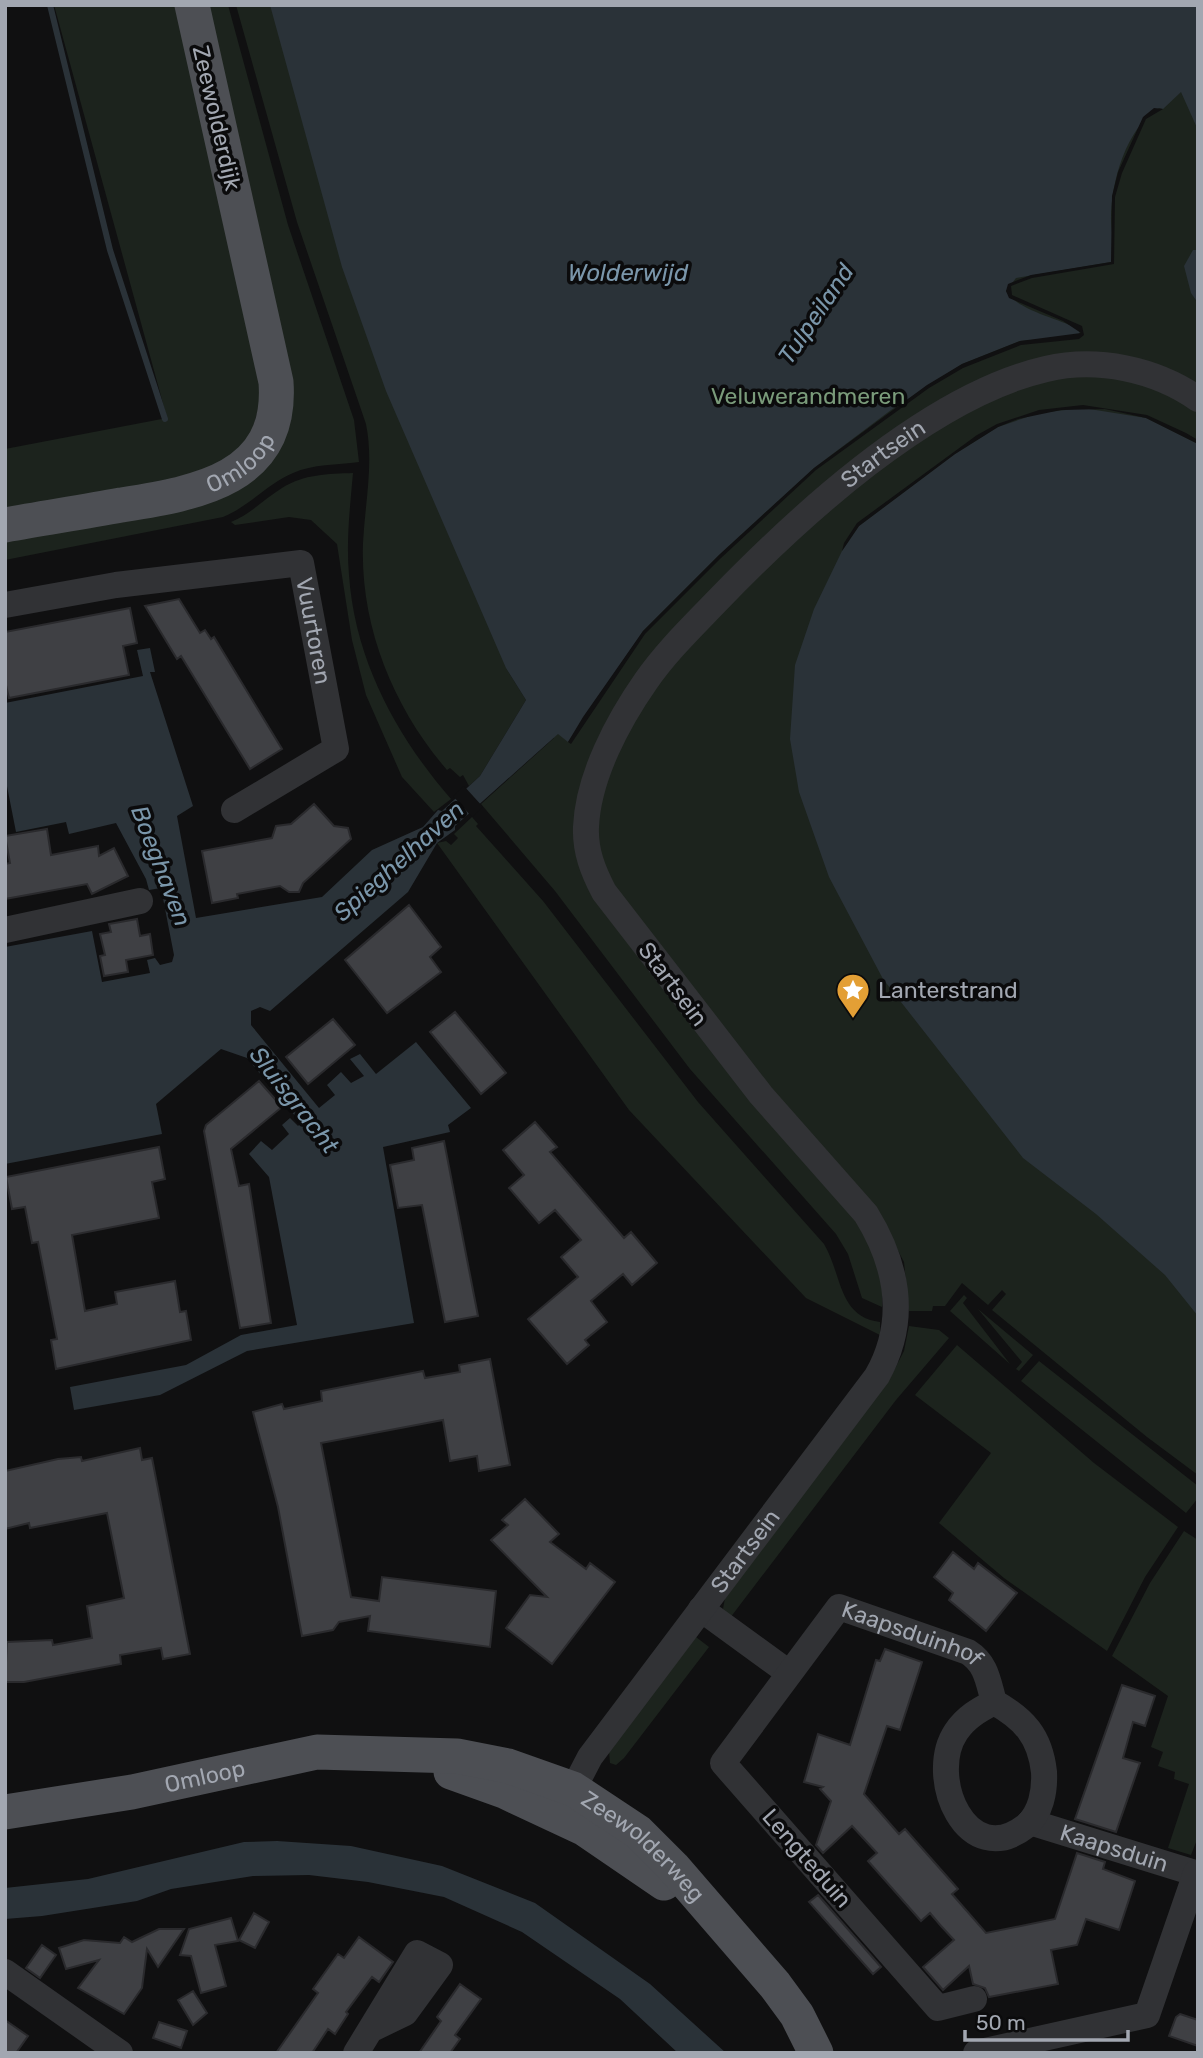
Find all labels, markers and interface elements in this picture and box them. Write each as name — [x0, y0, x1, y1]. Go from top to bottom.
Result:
street label: Zeewolderdijk — [187, 43, 247, 193]
water label: Tulpeiland — [772, 258, 860, 369]
water label: Wolderwijd — [568, 259, 689, 287]
park label: Veluwerandmeren — [711, 382, 905, 410]
street label: Startsein — [835, 413, 930, 494]
street label: Omloop — [202, 428, 281, 499]
street label: Vuurtoren — [290, 575, 338, 687]
water label: Spieghelhaven — [328, 795, 470, 927]
water label: Boeghaven — [125, 802, 197, 930]
street label: Startsein — [632, 937, 714, 1031]
place icon: Lanterstrand — [834, 971, 872, 1020]
place label: Lanterstrand — [878, 976, 1018, 1004]
water label: Sluisgracht — [244, 1041, 345, 1160]
street label: Startsein — [705, 1503, 786, 1599]
street label: Kaapsduinhof — [838, 1595, 989, 1672]
street label: Omloop — [162, 1754, 248, 1799]
street label: Zeewolderweg — [576, 1785, 711, 1908]
street label: Lengteduin — [756, 1803, 858, 1913]
street label: Kaapsduin — [1057, 1818, 1172, 1878]
scale bar — [965, 1998, 1128, 2042]
text: 50 m — [976, 2010, 1026, 2035]

